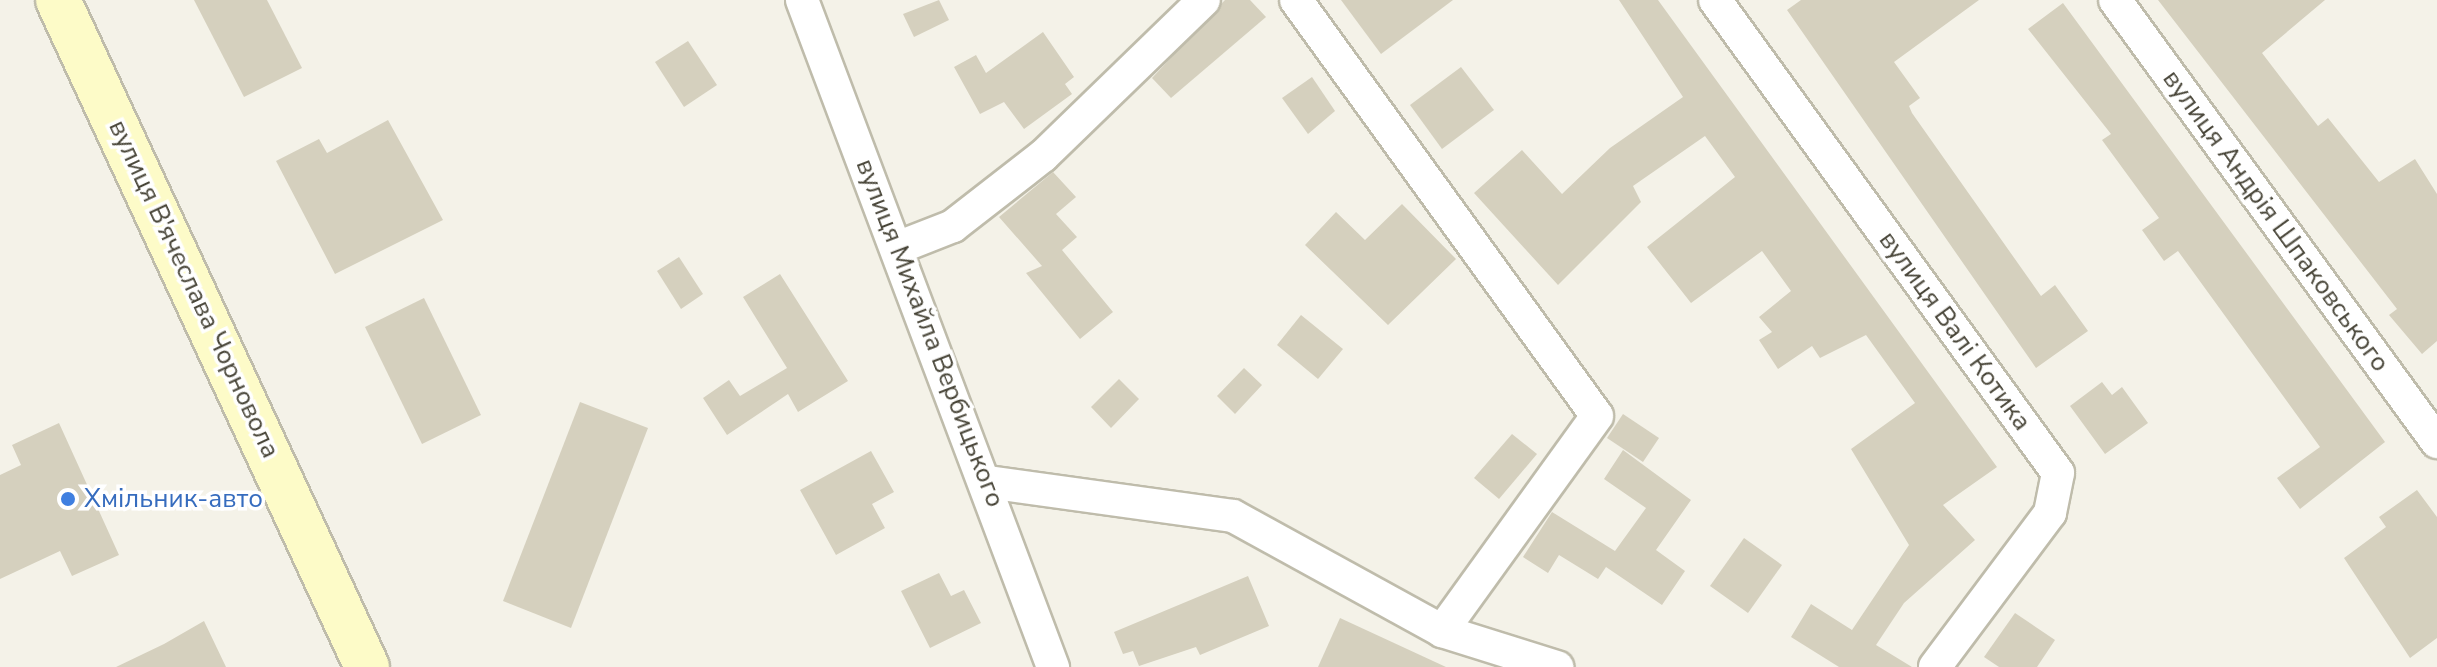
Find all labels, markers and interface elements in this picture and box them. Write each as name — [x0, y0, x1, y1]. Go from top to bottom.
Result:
street label: вулиця Андрія Шпаковського — [2156, 64, 2396, 378]
street label: вулиця В'ячеслава Чорновола — [102, 115, 286, 463]
street label: вулиця Михайла Вербицького — [849, 155, 1011, 511]
street label: вулиця Валі Котика — [1872, 225, 2038, 437]
place label: Хмільник-авто — [84, 483, 263, 515]
marker: Хмільник-авто — [59, 490, 77, 508]

